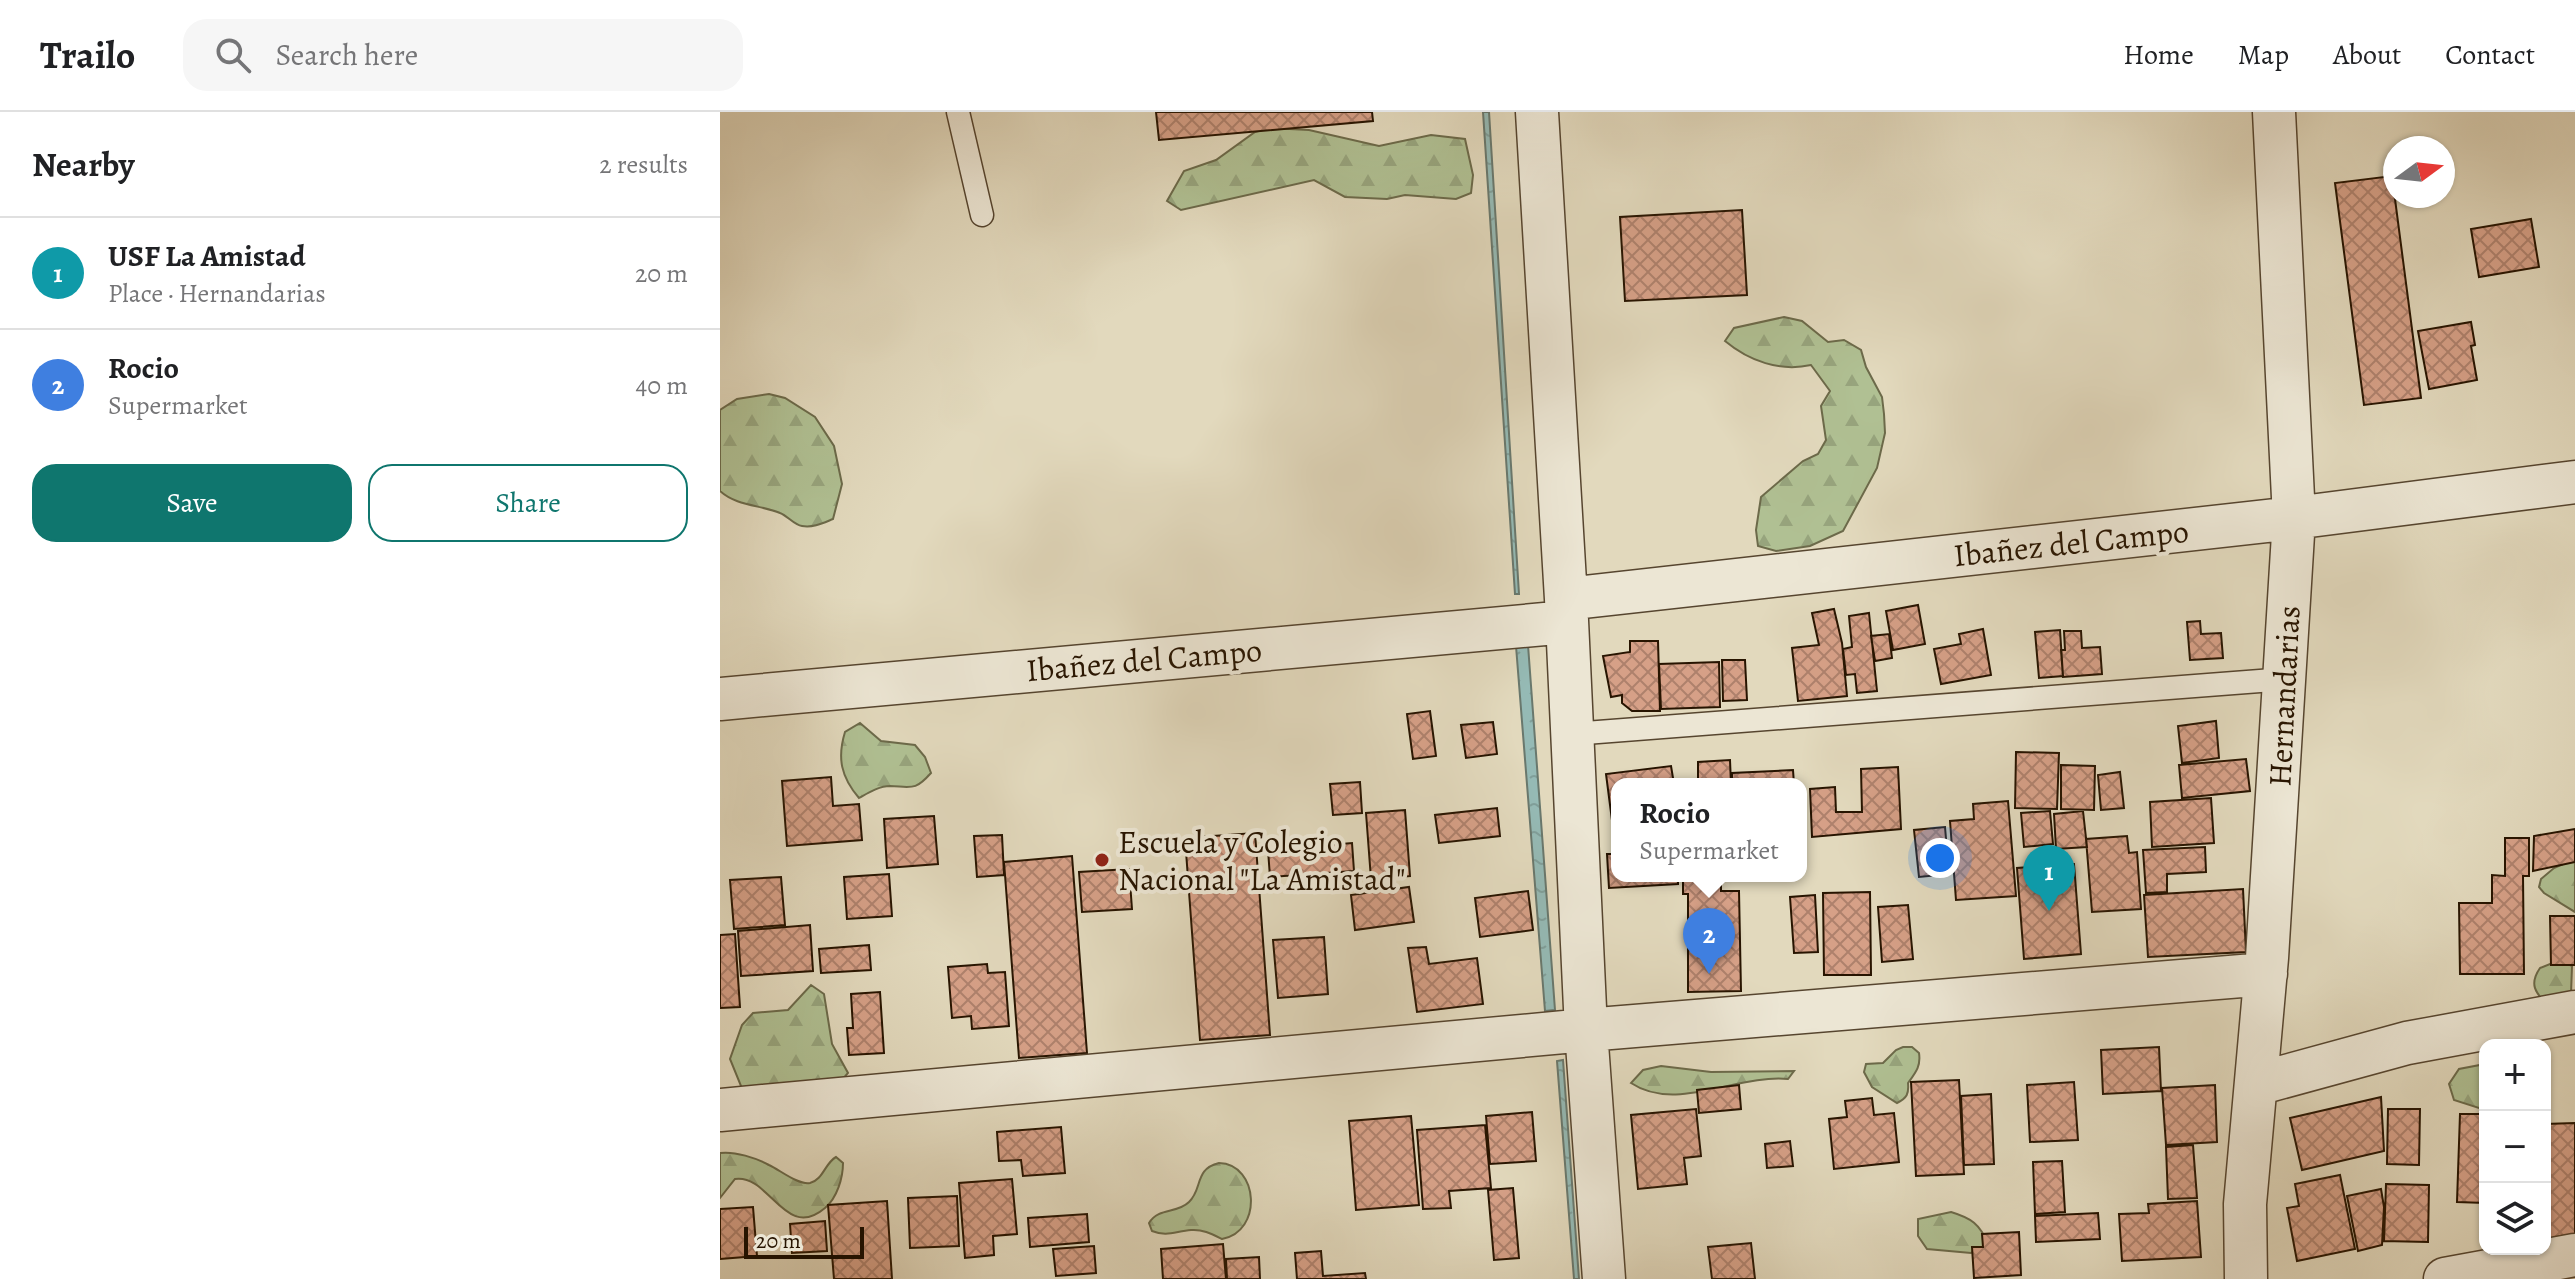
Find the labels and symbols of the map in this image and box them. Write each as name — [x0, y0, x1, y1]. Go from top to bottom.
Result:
north arrow — [2383, 136, 2455, 208]
street label: Ibañez del Campo — [1951, 509, 2191, 577]
street label: Hernandarias — [2257, 604, 2311, 788]
street label: Ibañez del Campo — [1024, 628, 1264, 692]
place label: Escuela y Colegio Nacional "La Amistad" — [1118, 820, 1406, 901]
your location — [1920, 838, 1960, 878]
pin: 1 — [2023, 845, 2075, 911]
marker: Escuela y Colegio Nacional "La Amistad" — [1093, 851, 1111, 869]
pin: 2 — [1683, 908, 1735, 974]
scale bar — [744, 1223, 864, 1259]

